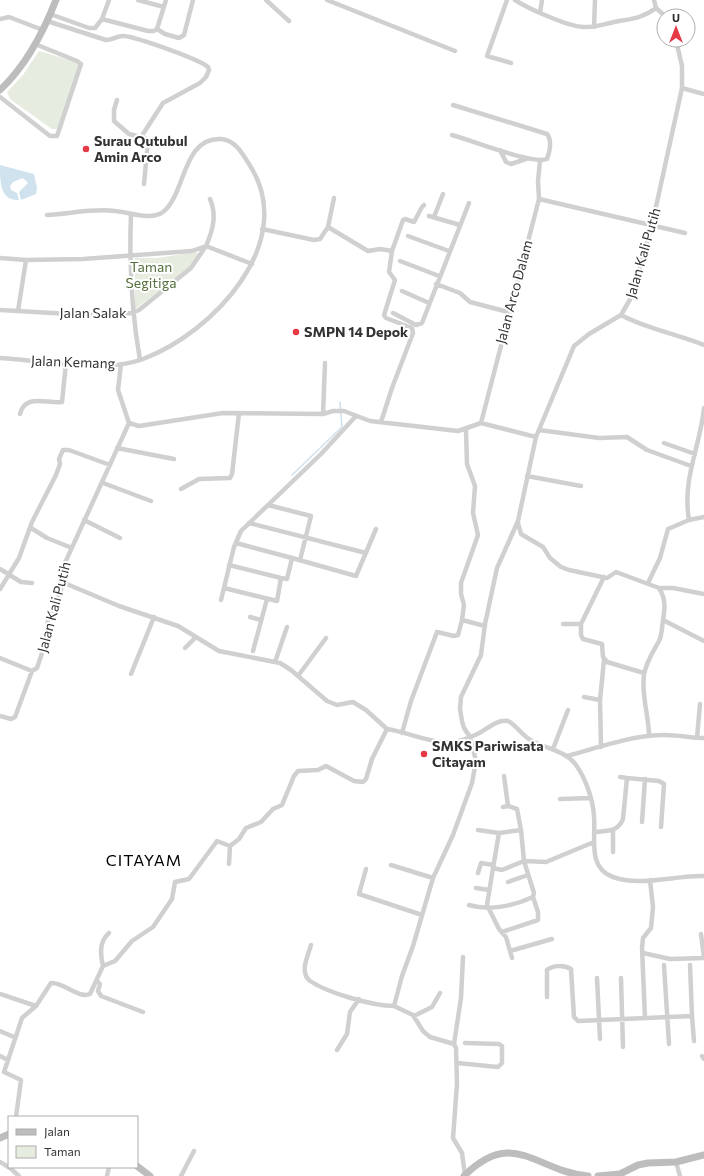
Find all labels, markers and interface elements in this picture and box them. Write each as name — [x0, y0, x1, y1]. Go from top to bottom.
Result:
north arrow — [656, 8, 696, 48]
text: U — [672, 11, 680, 24]
place label: Surau Qutubul Amin Arco — [94, 132, 187, 165]
marker: Surau Qutubul Amin Arco — [81, 144, 91, 154]
street label: Jalan Kali Putih — [621, 206, 664, 300]
street label: Jalan Arco Dalam — [492, 238, 536, 346]
park label: Taman Segitiga — [126, 258, 176, 291]
street label: Jalan Salak — [60, 304, 127, 321]
place label: SMPN 14 Depok — [304, 323, 408, 340]
marker: SMPN 14 Depok — [291, 327, 301, 337]
street label: Jalan Kemang — [31, 352, 116, 371]
street label: Jalan Kali Putih — [33, 560, 74, 654]
place label: SMKS Pariwisata Citayam — [432, 737, 544, 770]
marker: SMKS Pariwisata Citayam — [419, 749, 429, 759]
district label: CITAYAM — [106, 850, 182, 869]
legend — [8, 1116, 138, 1168]
text: Jalan — [44, 1124, 70, 1139]
text: Taman — [44, 1144, 81, 1158]

